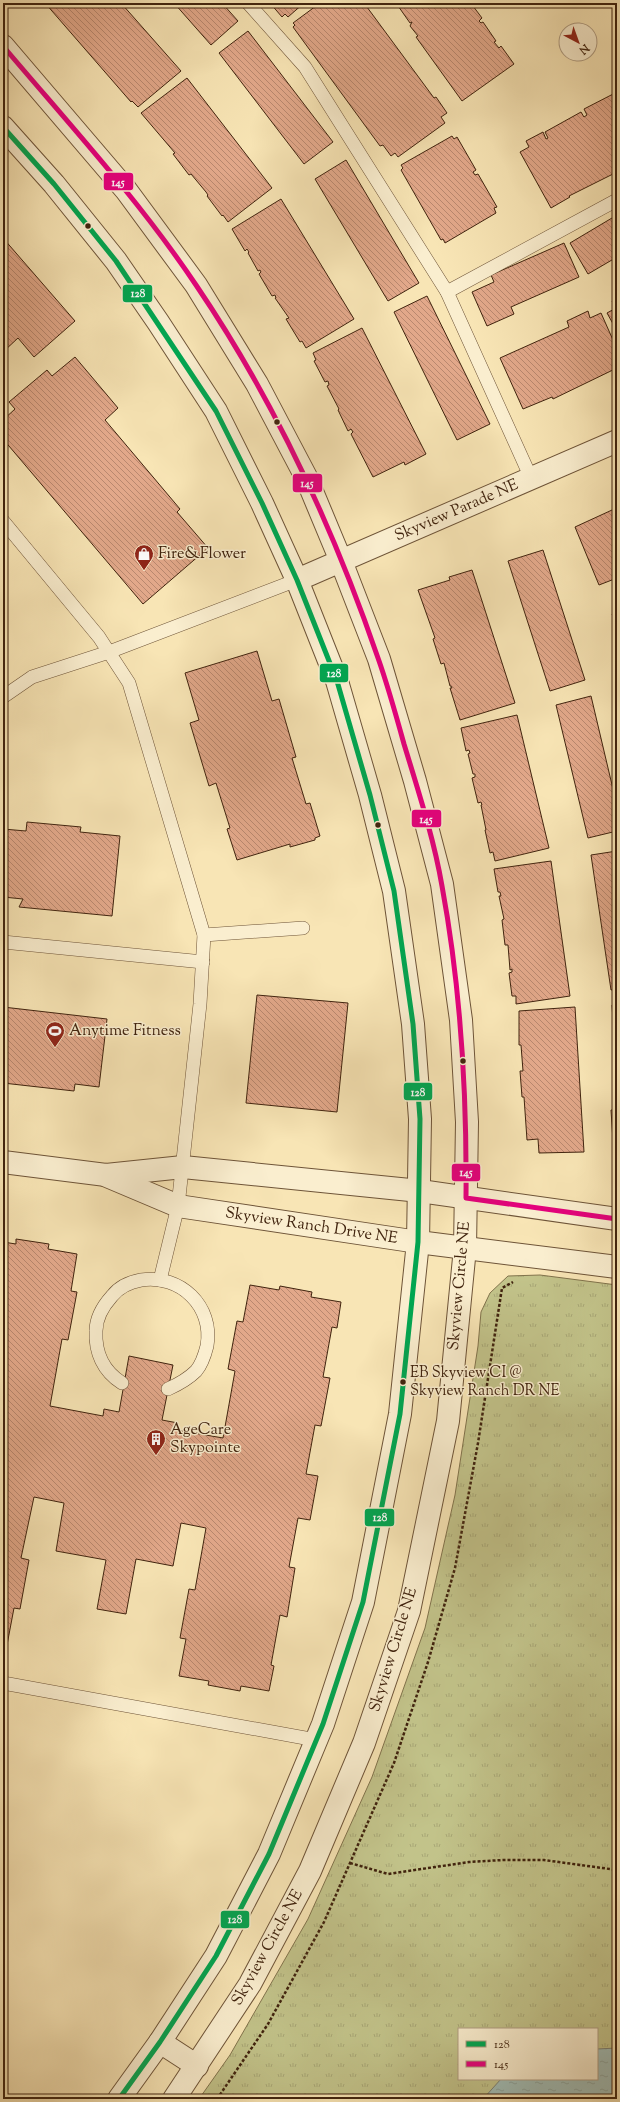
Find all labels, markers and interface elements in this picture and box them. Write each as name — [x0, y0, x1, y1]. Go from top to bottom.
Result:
north arrow — [558, 22, 598, 62]
text: N — [575, 39, 593, 58]
line badge: 145 — [103, 172, 134, 191]
text: 145 — [110, 175, 125, 191]
unlabelled marker — [83, 221, 93, 231]
line badge: 128 — [122, 284, 153, 303]
text: 128 — [130, 286, 146, 302]
unlabelled marker — [272, 417, 282, 427]
line badge: 145 — [292, 473, 323, 493]
street label: Skyview Parade NE — [391, 474, 522, 548]
text: 145 — [299, 476, 314, 492]
shop icon: Fire&Flower — [133, 543, 155, 571]
place label: Fire&Flower — [158, 543, 246, 566]
line badge: 128 — [319, 663, 349, 683]
text: 128 — [326, 666, 342, 682]
line badge: 145 — [411, 809, 442, 828]
text: 145 — [418, 812, 433, 828]
unlabelled marker — [373, 820, 383, 830]
sports icon: Anytime Fitness — [44, 1020, 66, 1048]
place label: Anytime Fitness — [69, 1020, 181, 1043]
unlabelled marker — [458, 1056, 468, 1066]
line badge: 128 — [403, 1082, 433, 1101]
text: 128 — [410, 1085, 426, 1101]
line badge: 145 — [451, 1163, 481, 1182]
text: 145 — [458, 1165, 473, 1181]
street label: Skyview Ranch Drive NE — [224, 1202, 400, 1250]
street label: Skyview Circle NE — [443, 1220, 477, 1351]
place label: EB Skyview CI @ Skyview Ranch DR NE — [410, 1363, 560, 1402]
marker: EB Skyview CI @ Skyview Ranch DR NE — [398, 1377, 408, 1387]
place label: AgeCare Skypointe — [170, 1419, 240, 1460]
building icon: AgeCare Skypointe — [145, 1428, 167, 1456]
line badge: 128 — [364, 1508, 395, 1527]
text: 128 — [372, 1510, 388, 1526]
street label: Skyview Circle NE — [364, 1584, 424, 1715]
street label: Skyview Circle NE — [227, 1886, 310, 2010]
line badge: 128 — [220, 1910, 250, 1929]
text: 128 — [227, 1912, 243, 1928]
legend — [458, 2028, 598, 2080]
text: 128 — [494, 2036, 510, 2054]
text: 145 — [494, 2056, 508, 2074]

